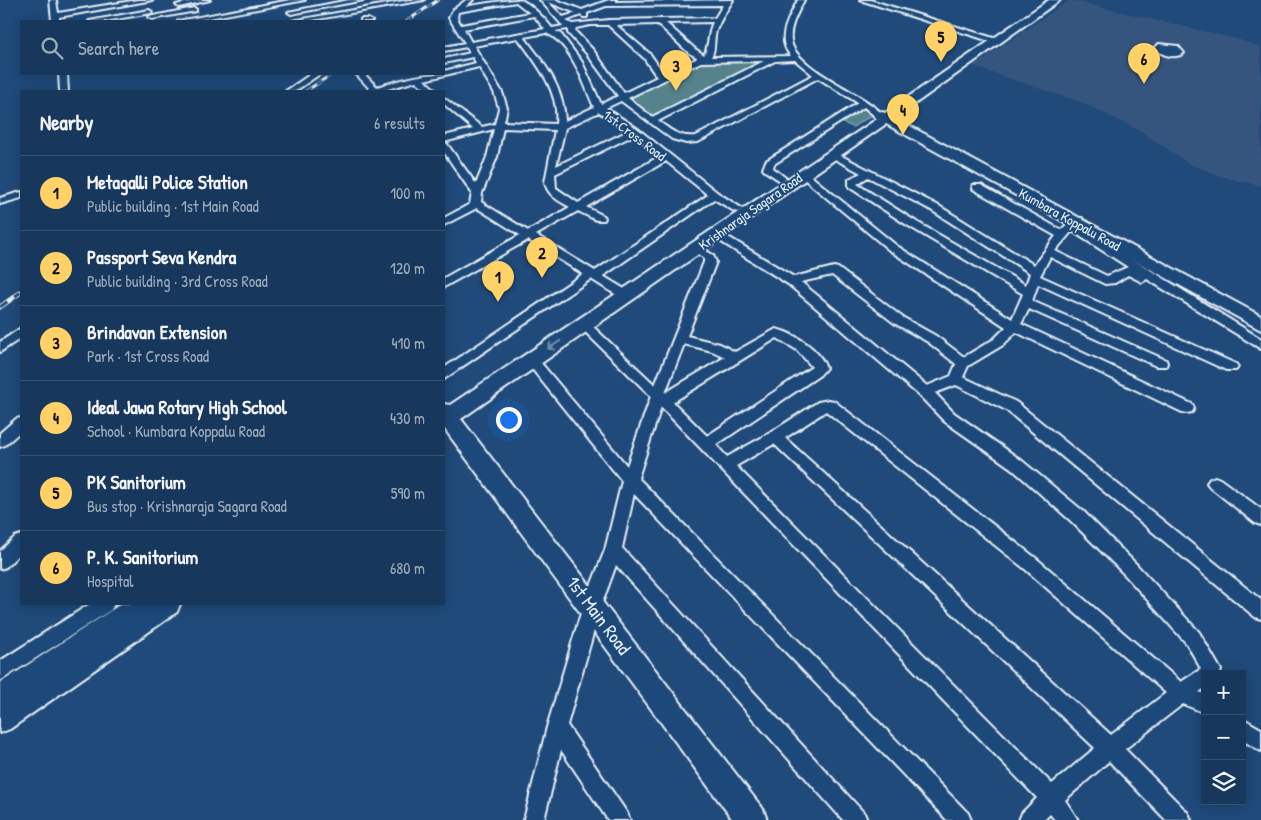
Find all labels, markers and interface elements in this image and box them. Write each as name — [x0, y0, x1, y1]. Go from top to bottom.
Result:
search box — [20, 20, 445, 75]
pin: 5 — [925, 21, 957, 62]
icon: search — [38, 34, 66, 62]
text: Search here — [78, 35, 159, 61]
pin: 6 — [1128, 43, 1160, 84]
pin: 3 — [660, 50, 692, 91]
pin: 4 — [887, 94, 919, 135]
street label: 1st Cross Road — [600, 105, 671, 165]
text: Nearby — [40, 108, 93, 137]
text: 6 results — [374, 112, 425, 134]
street label: Krishnaraja Sagara Road — [694, 168, 807, 255]
text: Metagalli Police Station — [87, 169, 248, 195]
text: 1 — [53, 182, 59, 204]
text: 100 m — [390, 182, 425, 204]
street label: Kumbara Koppalu Road — [1015, 183, 1125, 256]
text: Public building · 1st Main Road — [87, 195, 259, 217]
pin: 2 — [526, 237, 558, 278]
text: Passport Seva Kendra — [87, 244, 236, 270]
text: 2 — [52, 257, 60, 279]
text: 120 m — [390, 257, 425, 279]
pin: 1 — [482, 261, 514, 302]
text: Public building · 3rd Cross Road — [87, 270, 268, 292]
text: Brindavan Extension — [87, 319, 227, 345]
text: 3 — [52, 332, 60, 354]
text: 410 m — [391, 332, 425, 354]
one-way arrow — [547, 341, 561, 351]
text: Park · 1st Cross Road — [87, 345, 209, 367]
text: Ideal Jawa Rotary High School — [87, 394, 287, 420]
text: 4 — [53, 407, 59, 429]
text: 430 m — [390, 407, 425, 429]
your location — [496, 407, 522, 433]
text: School · Kumbara Koppalu Road — [87, 420, 265, 442]
text: PK Sanitorium — [87, 469, 186, 495]
text: 5 — [53, 482, 59, 504]
text: 590 m — [391, 482, 425, 504]
text: Bus stop · Krishnaraja Sagara Road — [87, 495, 287, 517]
text: P. K. Sanitorium — [87, 544, 198, 570]
text: 6 — [53, 557, 59, 579]
text: 680 m — [390, 557, 425, 579]
text: Hospital — [87, 570, 134, 592]
street label: 1st Main Road — [561, 570, 637, 660]
map controls — [1201, 670, 1246, 805]
button: + — [1201, 670, 1246, 715]
button: − — [1201, 715, 1246, 760]
button: layers — [1201, 760, 1246, 805]

